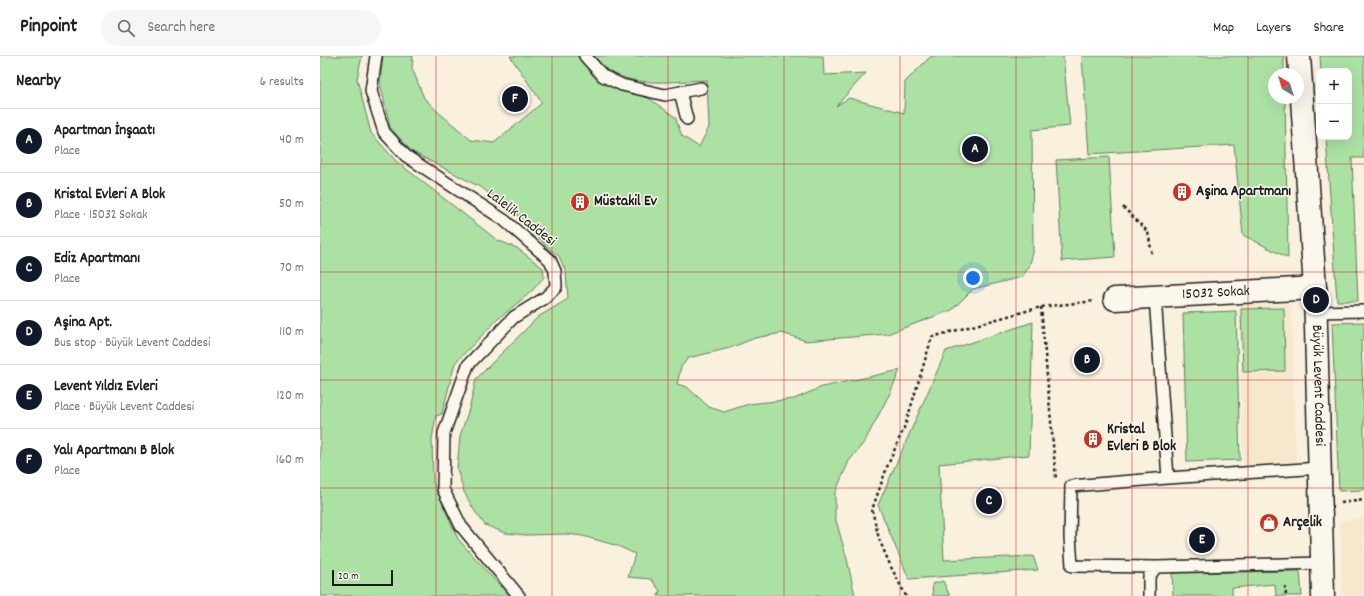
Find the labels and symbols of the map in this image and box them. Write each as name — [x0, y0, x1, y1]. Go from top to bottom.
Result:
north arrow — [1268, 68, 1304, 104]
pin: F — [502, 84, 528, 114]
pin: A — [962, 134, 988, 164]
building icon: Aşina Apartmanı — [1171, 181, 1193, 203]
place label: Aşina Apartmanı — [1196, 181, 1291, 203]
street label: Lalelik Caddesi — [481, 184, 561, 253]
building icon: Müstakil Ev — [569, 191, 591, 213]
place label: Müstakil Ev — [594, 191, 658, 213]
your location — [963, 268, 983, 288]
street label: 15032 Sokak — [1181, 281, 1250, 306]
pin: D — [1303, 285, 1329, 315]
street label: Büyük Levent Caddesi — [1305, 324, 1330, 447]
pin: B — [1074, 345, 1100, 375]
place label: Kristal Evleri B Blok — [1107, 419, 1176, 458]
building icon: Kristal Evleri B Blok — [1082, 428, 1104, 450]
pin: C — [976, 486, 1002, 516]
shop icon: Arçelik — [1258, 512, 1280, 534]
place label: Arçelik — [1283, 512, 1322, 534]
pin: E — [1189, 525, 1215, 555]
scale bar — [332, 568, 393, 587]

